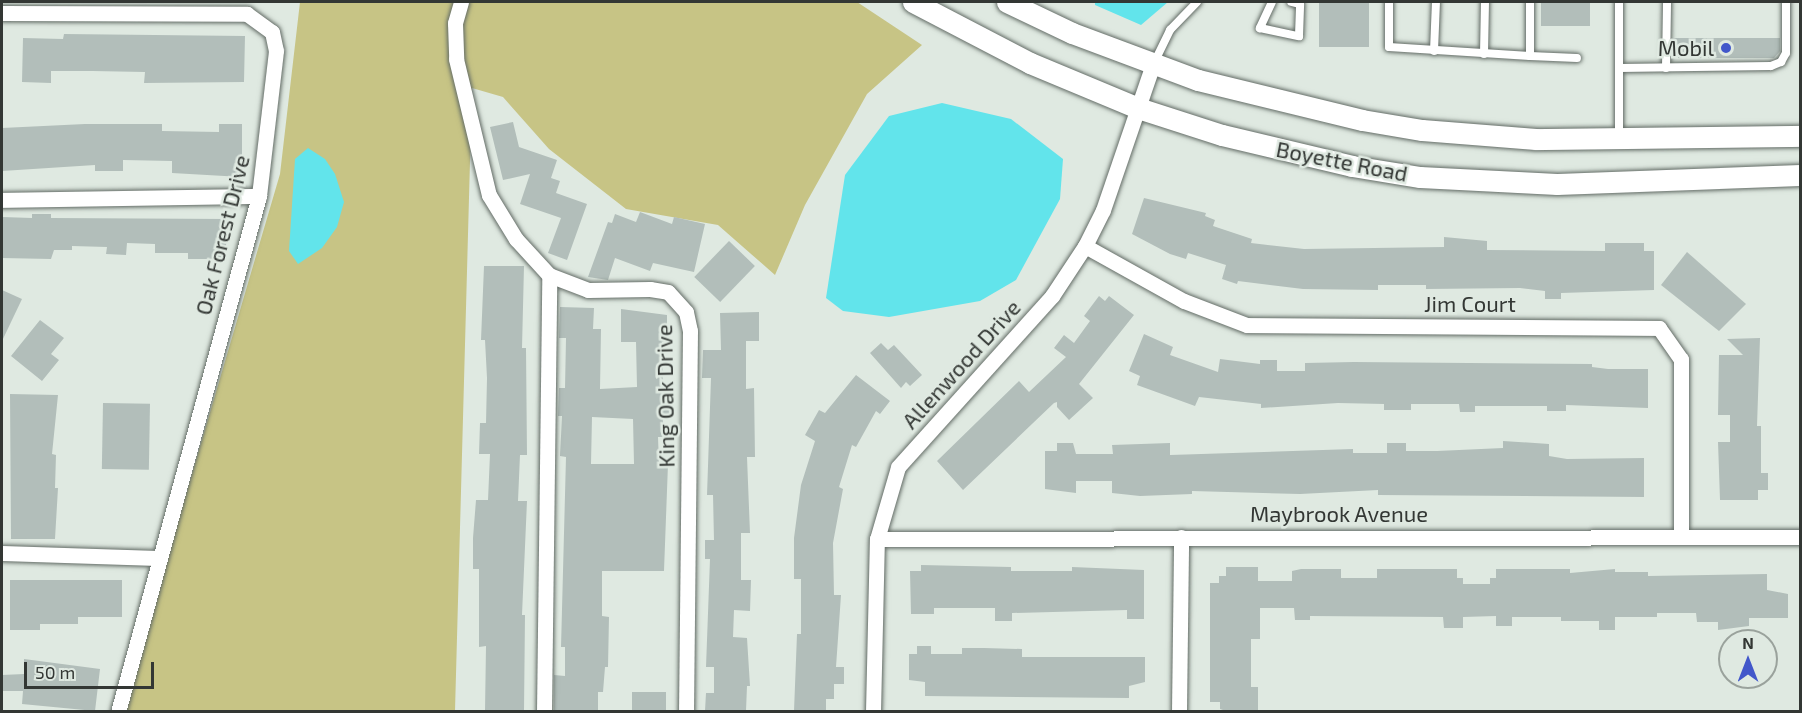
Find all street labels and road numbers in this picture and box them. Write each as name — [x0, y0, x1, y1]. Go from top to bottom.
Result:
street label: Boyette Road — [1274, 135, 1410, 187]
street label: Oak Forest Drive — [189, 152, 255, 318]
street label: Jim Court — [1424, 291, 1516, 317]
street label: Allenwood Drive — [896, 294, 1026, 434]
street label: King Oak Drive — [651, 324, 679, 468]
street label: Maybrook Avenue — [1250, 501, 1428, 527]

